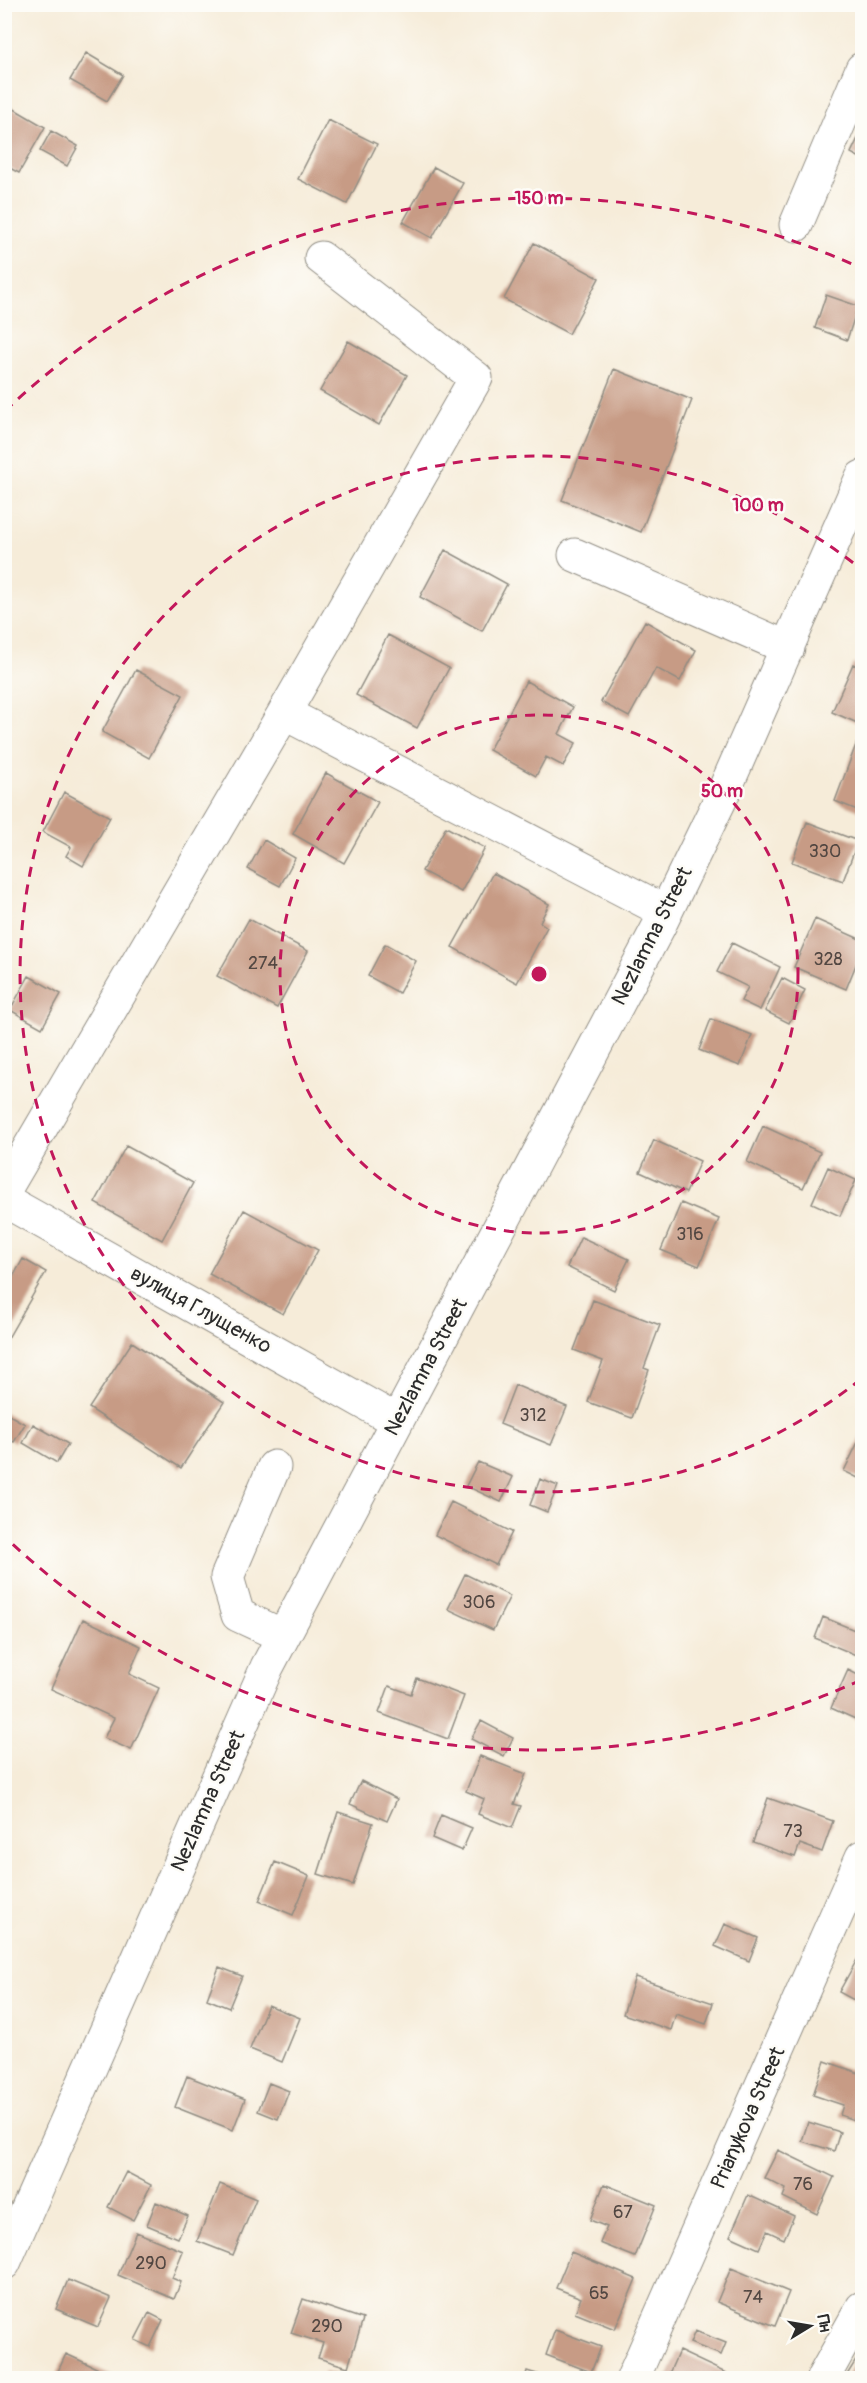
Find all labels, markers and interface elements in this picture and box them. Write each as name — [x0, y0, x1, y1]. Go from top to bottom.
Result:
text: 150 m — [515, 187, 564, 210]
text: 100 m — [732, 494, 784, 517]
text: 50 m — [701, 780, 743, 803]
house number: 330 — [809, 840, 841, 863]
street label: Nezlamna Street — [605, 862, 699, 1010]
house number: 328 — [813, 948, 843, 971]
house number: 274 — [248, 952, 279, 975]
centre of rings — [529, 964, 549, 984]
house number: 316 — [676, 1223, 704, 1246]
street label: вулиця Глущенко — [126, 1260, 276, 1360]
street label: Nezlamna Street — [378, 1293, 474, 1440]
house number: 312 — [519, 1404, 547, 1427]
house number: 306 — [463, 1591, 495, 1614]
street label: Nezlamna Street — [165, 1726, 251, 1876]
house number: 73 — [783, 1820, 803, 1843]
street label: Prianykova Street — [705, 2042, 792, 2193]
house number: 76 — [793, 2173, 813, 2196]
house number: 67 — [613, 2201, 633, 2224]
house number: 290 — [135, 2252, 167, 2275]
house number: 65 — [589, 2282, 609, 2305]
house number: 74 — [743, 2286, 764, 2309]
north arrow — [780, 2296, 840, 2356]
text: Пн — [812, 2313, 835, 2334]
house number: 290 — [311, 2315, 343, 2338]

